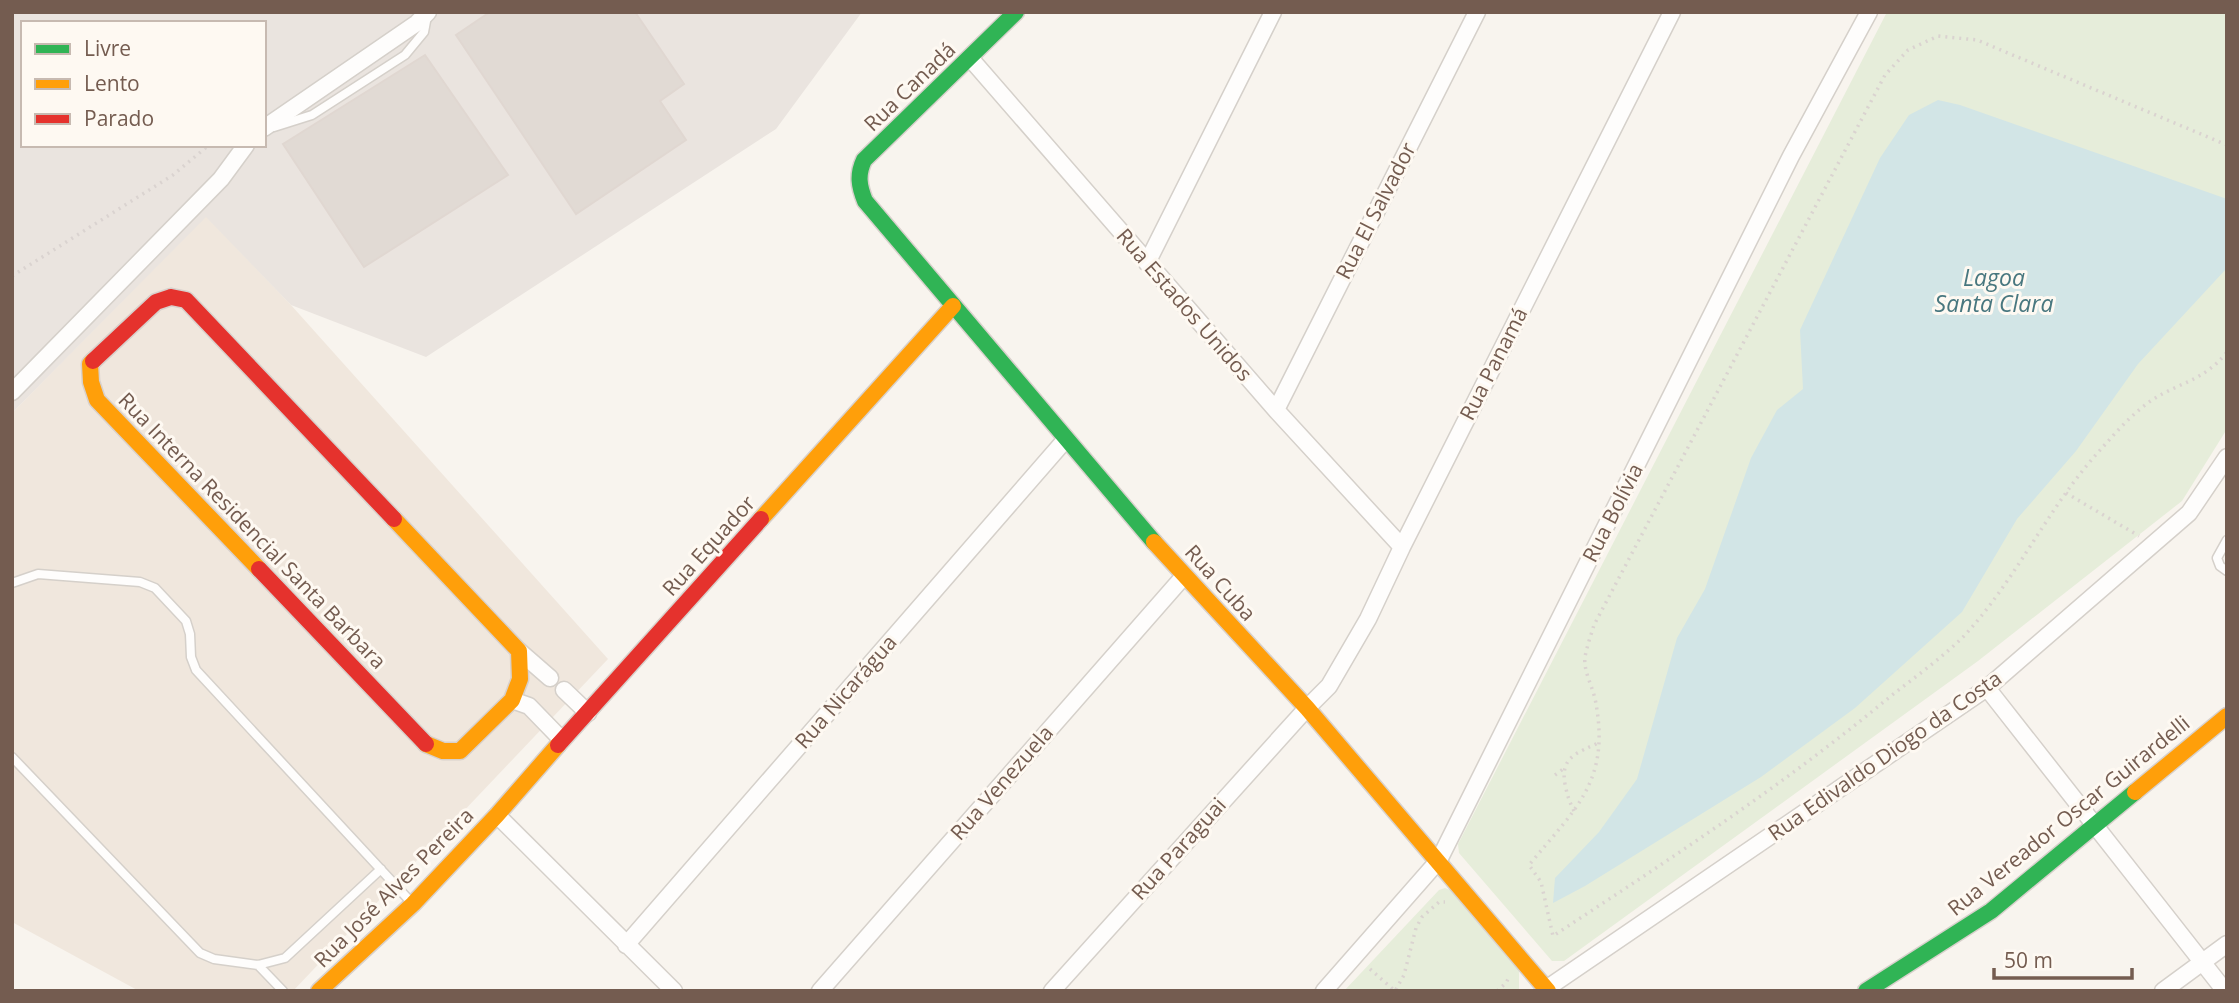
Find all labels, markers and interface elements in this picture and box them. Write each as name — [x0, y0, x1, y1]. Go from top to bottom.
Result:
legend — [21, 21, 266, 147]
text: Livre — [84, 34, 131, 62]
street label: Rua Canadá — [858, 36, 961, 137]
text: Lento — [84, 69, 140, 97]
text: Parado — [84, 104, 154, 132]
street label: Rua El Salvador — [1329, 137, 1422, 284]
street label: Rua Estados Unidos — [1111, 222, 1259, 387]
water label: Lagoa Santa Clara — [1935, 261, 2053, 319]
street label: Rua Panamá — [1453, 302, 1533, 425]
street label: Rua Interna Residencial Santa Barbara — [113, 386, 393, 675]
street label: Rua Bolívia — [1575, 458, 1649, 567]
street label: Rua Equador — [656, 489, 761, 602]
street label: Rua Cuba — [1179, 538, 1262, 626]
street label: Rua Nicarágua — [788, 629, 902, 754]
street label: Rua Edivaldo Diogo da Costa — [1762, 664, 2007, 847]
street label: Rua Vereador Oscar Guirardelli — [1942, 709, 2195, 922]
street label: Rua Venezuela — [944, 719, 1059, 846]
street label: Rua Paraguai — [1125, 791, 1232, 906]
street label: Rua José Alves Pereira — [307, 801, 479, 973]
scale bar — [1994, 936, 2132, 980]
text: 50 m — [2004, 946, 2053, 974]

